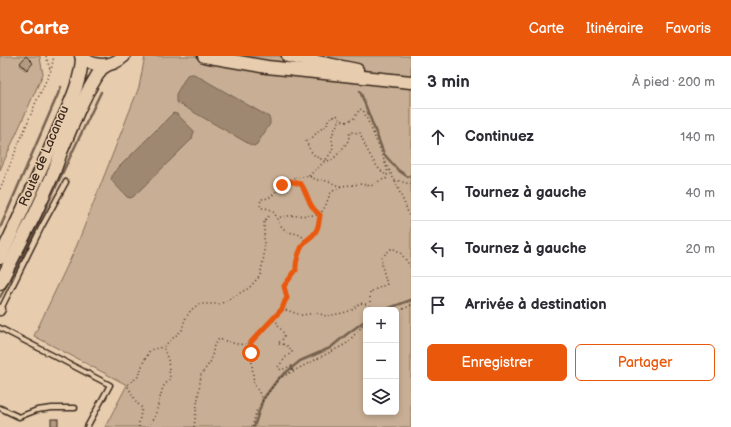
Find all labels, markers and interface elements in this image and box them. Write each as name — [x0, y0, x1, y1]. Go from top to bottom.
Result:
text: Carte — [20, 17, 69, 40]
text: Carte — [529, 20, 564, 37]
text: Itinéraire — [586, 20, 643, 37]
text: Favoris — [665, 20, 711, 37]
text: 3 min — [427, 72, 470, 92]
text: À pied · 200 m — [632, 74, 715, 90]
street label: Route de Lacanau — [16, 103, 72, 209]
icon: ahead — [427, 126, 449, 148]
text: Continuez — [465, 127, 534, 146]
text: 140 m — [680, 129, 715, 145]
route end — [273, 176, 291, 194]
icon: left — [427, 182, 449, 204]
text: Tournez à gauche — [465, 183, 586, 202]
text: 40 m — [685, 185, 715, 201]
icon: left — [427, 238, 449, 260]
text: Tournez à gauche — [465, 239, 586, 258]
text: 20 m — [685, 241, 715, 257]
icon: arrive — [427, 294, 449, 316]
text: Arrivée à destination — [465, 295, 607, 314]
map controls — [363, 307, 399, 415]
button: + — [363, 307, 399, 343]
button: − — [363, 343, 399, 379]
route start — [242, 344, 260, 362]
button: Enregistrer — [427, 344, 567, 381]
button: Partager — [575, 344, 715, 381]
button: layers — [363, 379, 399, 415]

